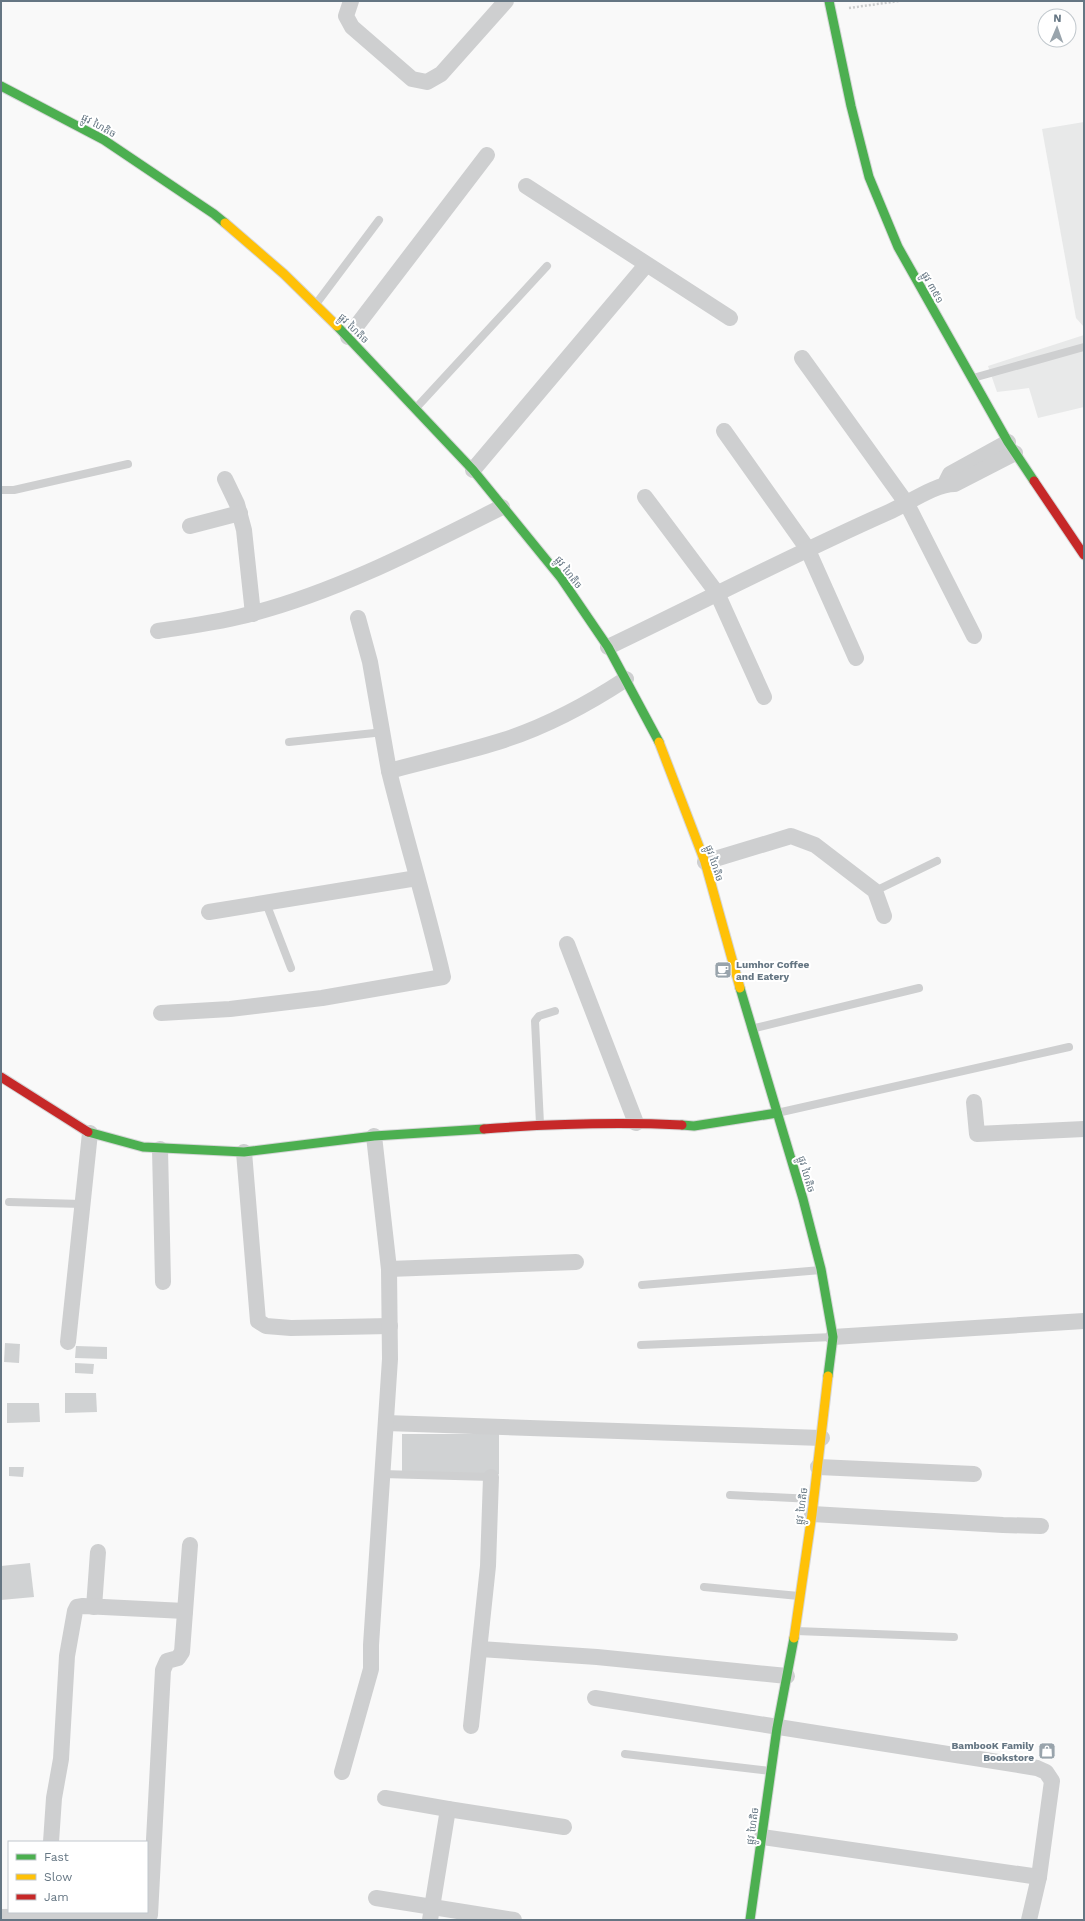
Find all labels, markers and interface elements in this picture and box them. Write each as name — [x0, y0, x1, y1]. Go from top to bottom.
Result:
north arrow — [1037, 8, 1077, 48]
text: N — [1053, 12, 1062, 25]
street label: ផ្លូវ ហៃតិច — [78, 111, 118, 143]
street label: ផ្លូវ ៣៥១ — [916, 270, 946, 307]
street label: ផ្លូវ ហៃតិច — [334, 310, 372, 348]
street label: ផ្លូវ ហៃតិច — [550, 553, 585, 593]
street label: ផ្លូវ ហៃតិច — [700, 843, 727, 884]
place label: Lumhor Coffee and Eatery — [736, 959, 809, 982]
cafe icon: Lumhor Coffee and Eatery — [713, 960, 733, 980]
street label: ផ្លូវ ហៃតិច — [792, 1154, 818, 1195]
street label: ផ្លូវ ហៃតិច — [792, 1487, 813, 1526]
place label: BambooK Family Bookstore — [952, 1740, 1034, 1763]
shop icon: BambooK Family Bookstore — [1037, 1741, 1057, 1761]
street label: ផ្លូវ ហៃតិច — [743, 1807, 764, 1846]
legend — [8, 1841, 148, 1913]
text: Fast — [44, 1850, 69, 1864]
text: Slow — [44, 1870, 72, 1884]
text: Jam — [44, 1890, 69, 1904]

